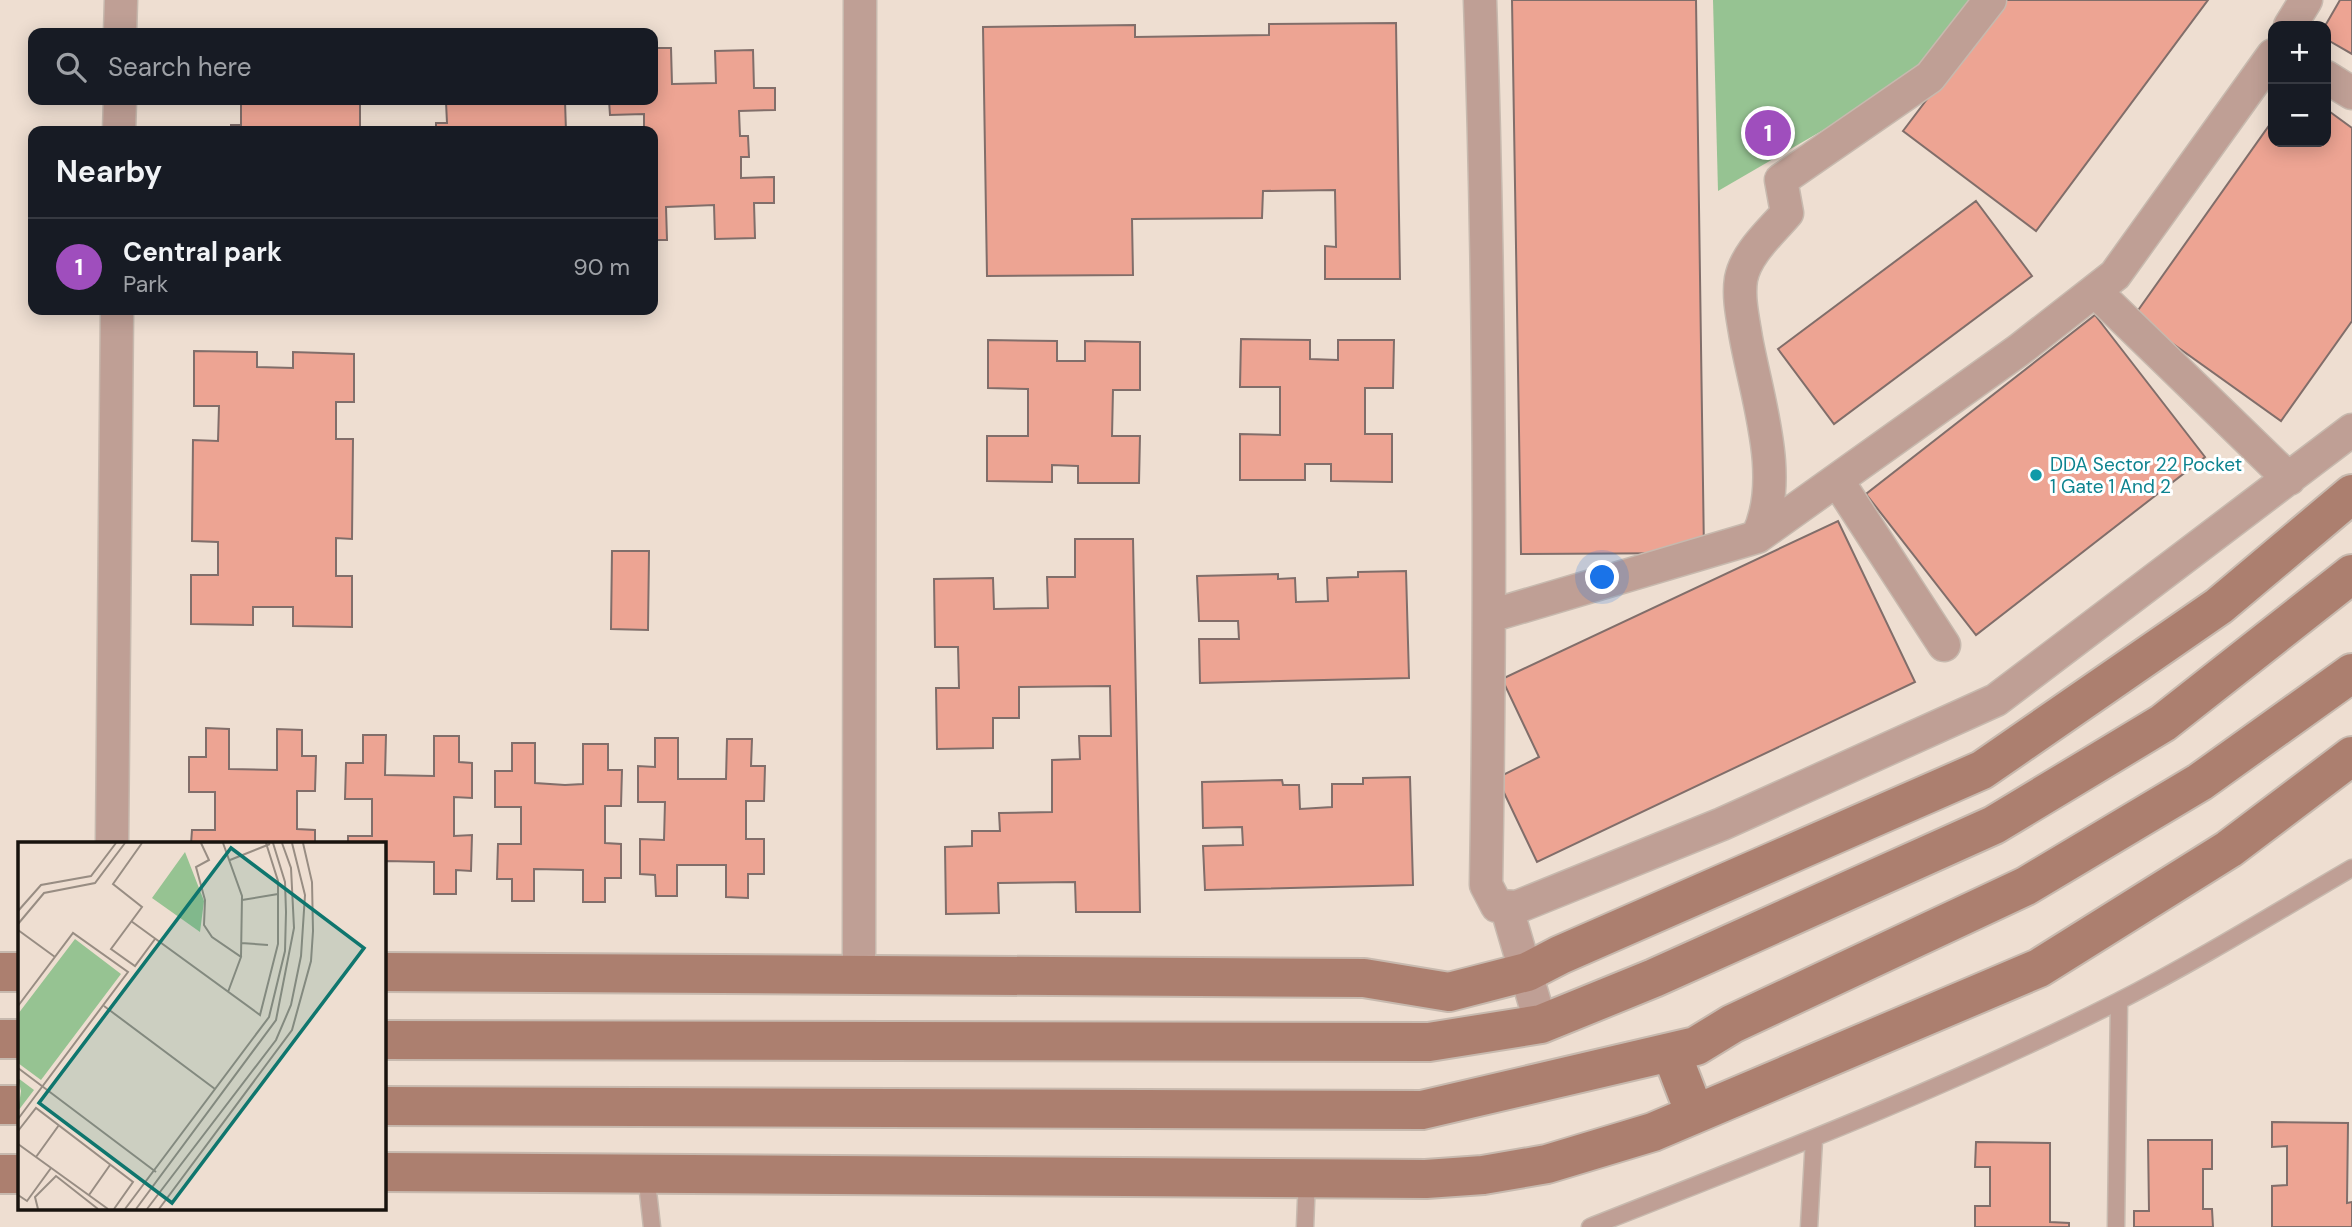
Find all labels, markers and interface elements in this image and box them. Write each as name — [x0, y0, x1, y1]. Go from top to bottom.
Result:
map controls — [2268, 21, 2331, 147]
button: + — [2268, 21, 2331, 84]
search box — [28, 28, 658, 105]
icon: search — [52, 48, 90, 86]
text: Search here — [108, 50, 251, 84]
button: − — [2268, 84, 2331, 147]
pin: 1 — [1745, 107, 1791, 159]
text: Nearby — [56, 152, 162, 191]
text: Central park — [123, 235, 282, 269]
text: 1 — [75, 252, 83, 282]
text: 90 m — [573, 252, 630, 282]
text: Park — [123, 269, 168, 299]
place label: DDA Sector 22 Pocket 1 Gate 1 And 2 — [2050, 452, 2242, 499]
marker: DDA Sector 22 Pocket 1 Gate 1 And 2 — [2028, 467, 2044, 483]
your location — [1585, 560, 1619, 594]
inset map — [18, 842, 385, 1210]

